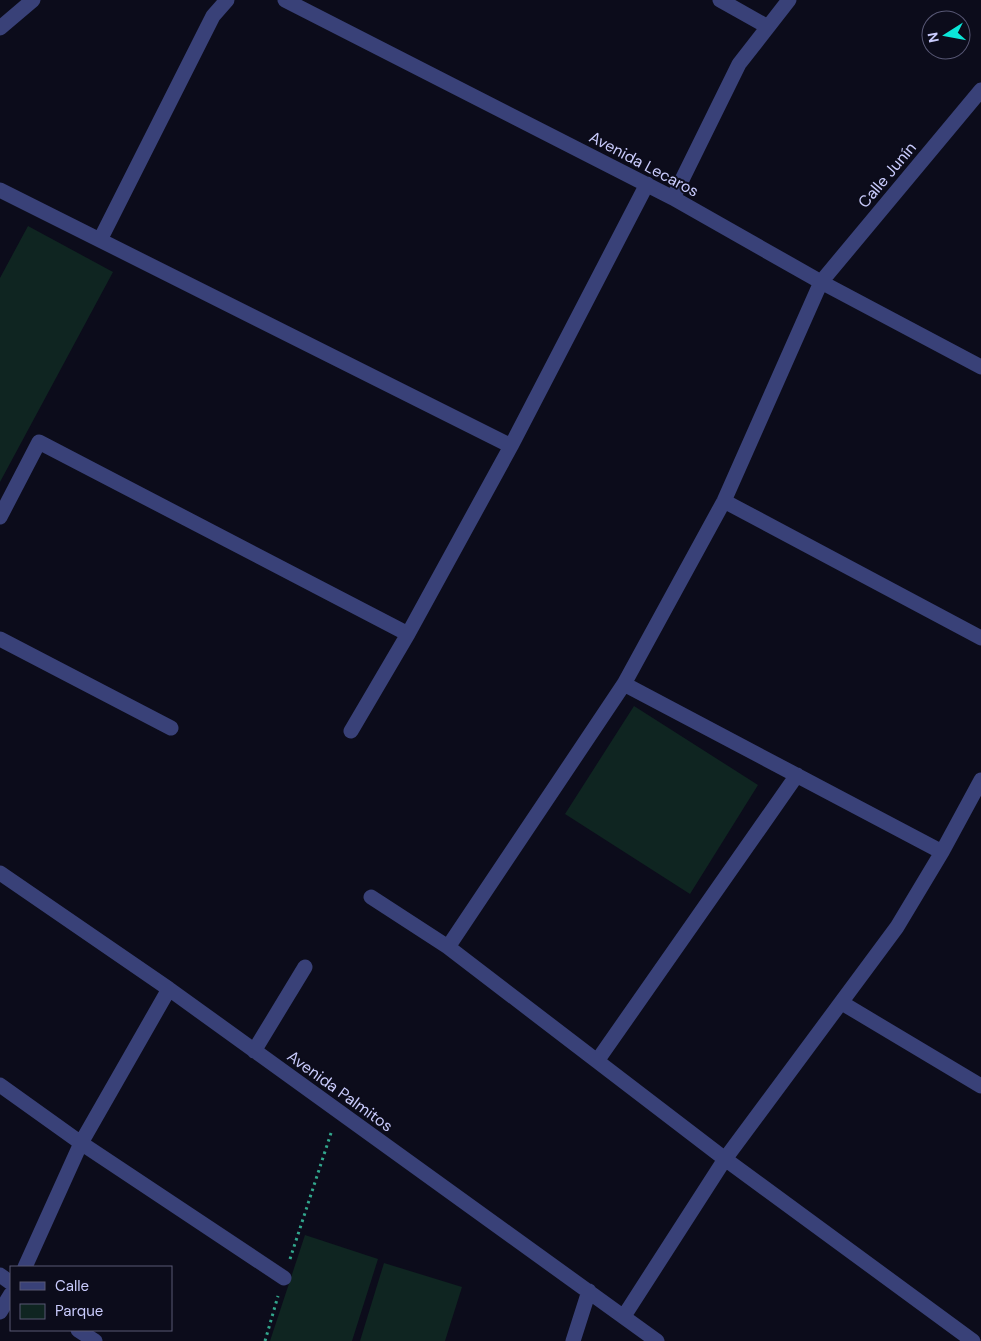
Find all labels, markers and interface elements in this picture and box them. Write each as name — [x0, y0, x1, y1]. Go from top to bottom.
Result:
north arrow — [921, 10, 971, 60]
text: N — [923, 31, 943, 44]
street label: Avenida Lecaros — [586, 126, 702, 202]
street label: Calle Junín — [853, 138, 921, 212]
street label: Avenida Palmitos — [283, 1046, 397, 1136]
legend — [10, 1266, 172, 1331]
text: Calle — [55, 1276, 89, 1296]
text: Parque — [55, 1301, 103, 1321]

